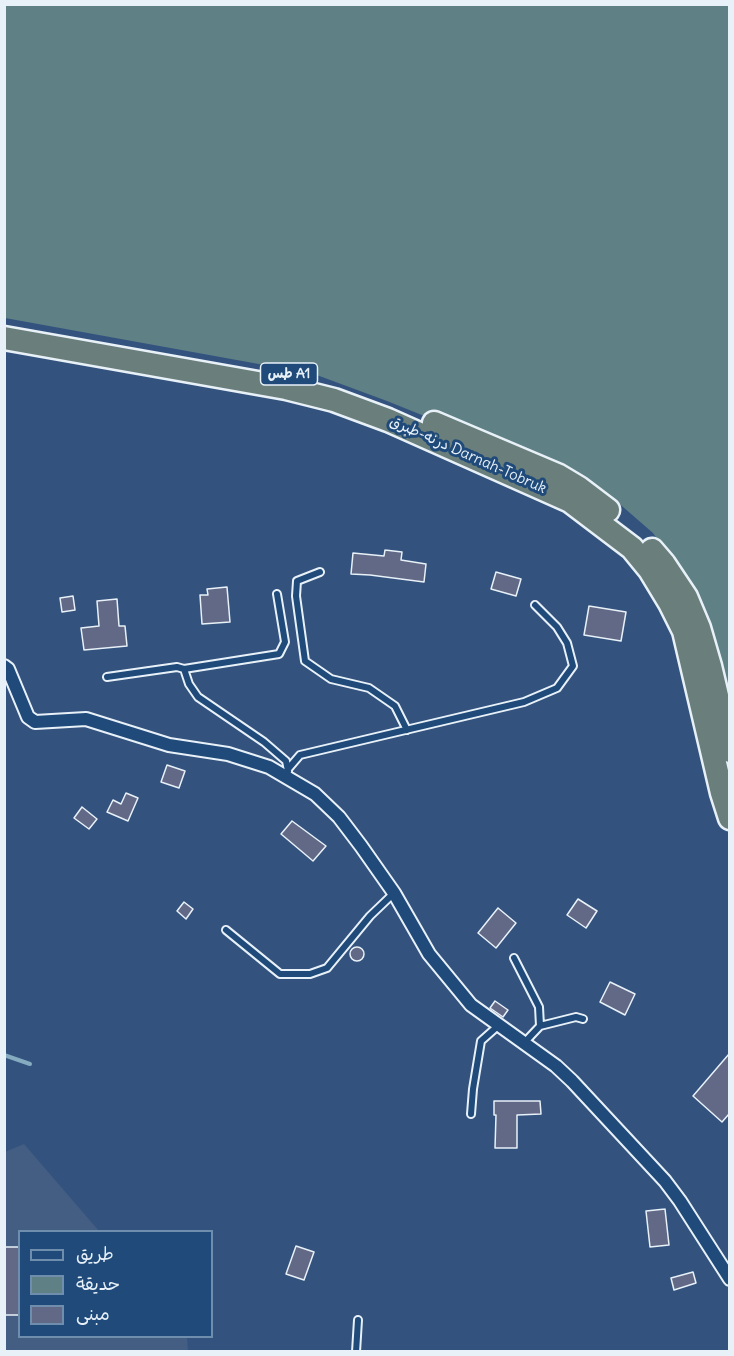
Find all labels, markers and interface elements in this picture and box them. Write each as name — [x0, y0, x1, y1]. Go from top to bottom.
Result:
road number: طس A1 — [260, 363, 318, 385]
street label: درنه-طبرق Darnah-Tobruk — [387, 412, 549, 498]
legend — [18, 1230, 213, 1338]
text: طريق — [76, 1242, 114, 1265]
text: حديقة — [76, 1272, 120, 1295]
text: مبنى — [76, 1302, 110, 1325]

